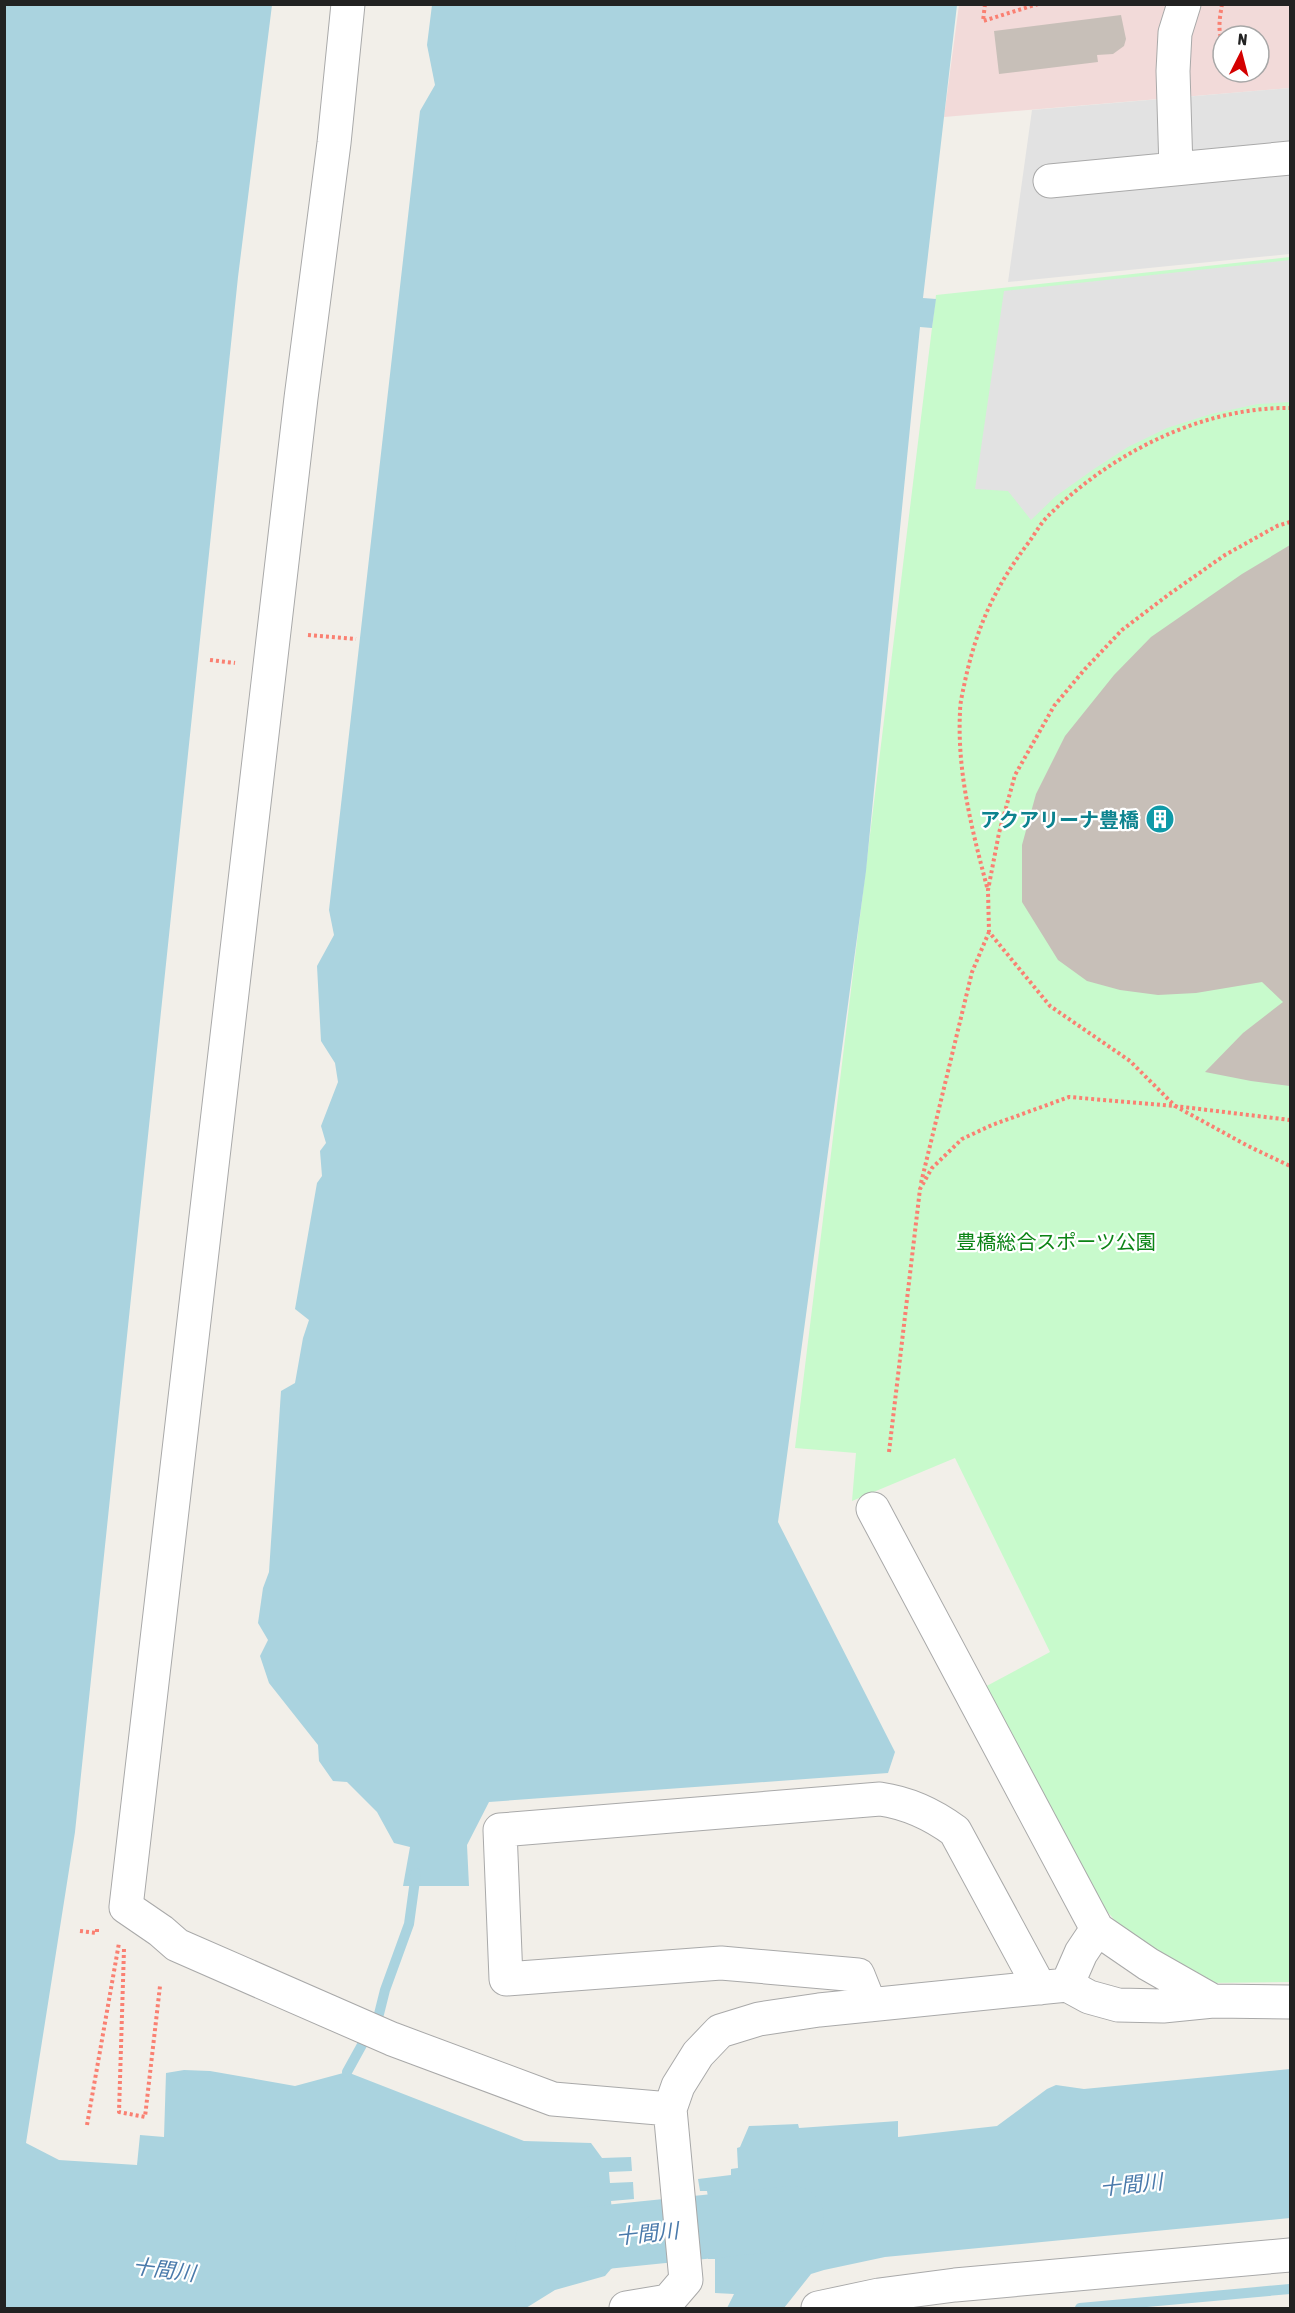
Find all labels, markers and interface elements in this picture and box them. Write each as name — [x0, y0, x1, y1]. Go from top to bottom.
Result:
north arrow — [1211, 24, 1271, 84]
text: N — [1237, 30, 1248, 49]
building icon: アクアリーナ豊橋 — [1144, 803, 1176, 835]
place label: アクアリーナ豊橋 — [980, 808, 1139, 831]
park label: 豊橋総合スポーツ公園 — [956, 1230, 1156, 1253]
water label: 十間川 — [1098, 2169, 1166, 2199]
water label: 十間川 — [614, 2218, 682, 2248]
water label: 十間川 — [131, 2253, 199, 2285]

